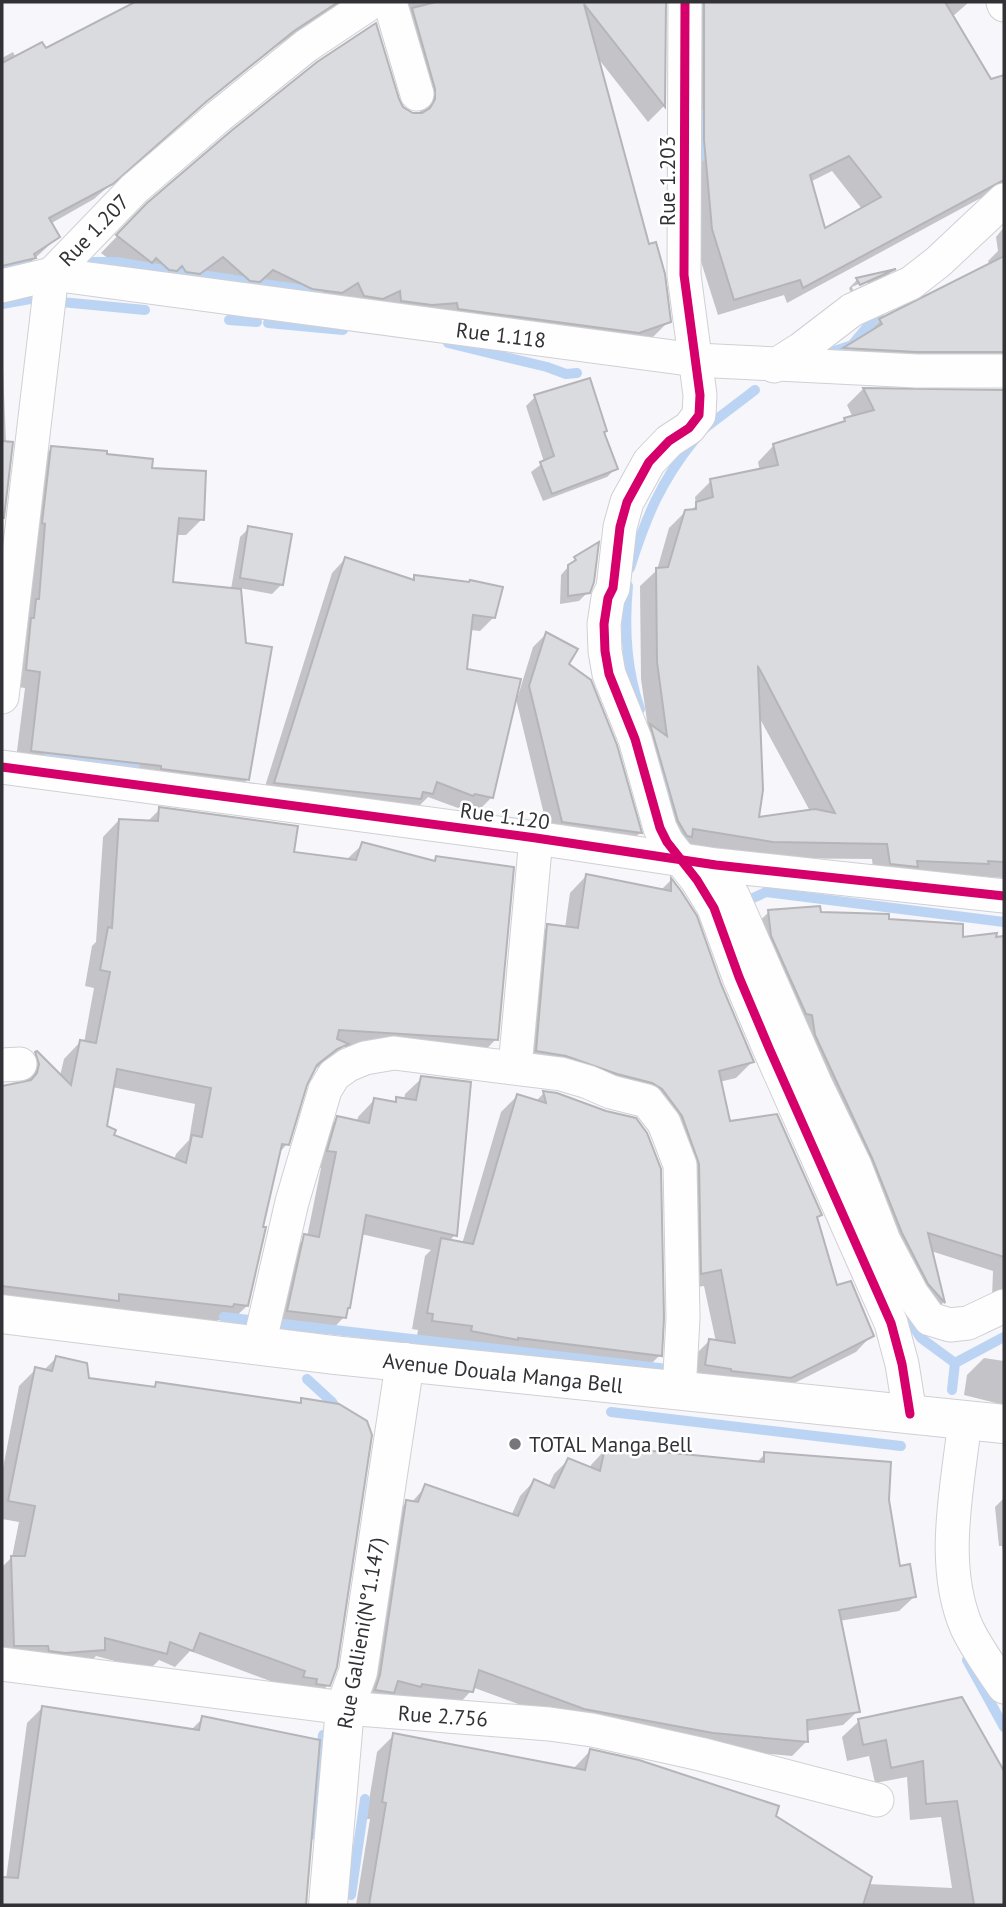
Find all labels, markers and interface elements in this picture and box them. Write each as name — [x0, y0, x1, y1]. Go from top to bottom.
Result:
street label: Rue 1.203 — [654, 136, 681, 226]
street label: Rue 1.207 — [53, 188, 135, 272]
street label: Rue 1.118 — [455, 316, 547, 354]
street label: Rue 1.120 — [458, 796, 552, 836]
street label: Avenue Douala Manga Bell — [382, 1347, 624, 1399]
place label: TOTAL Manga Bell — [529, 1431, 692, 1458]
marker: TOTAL Manga Bell — [507, 1436, 523, 1452]
street label: Rue Gallieni(N°1.147) — [331, 1535, 391, 1731]
street label: Rue 2.756 — [397, 1699, 489, 1733]

